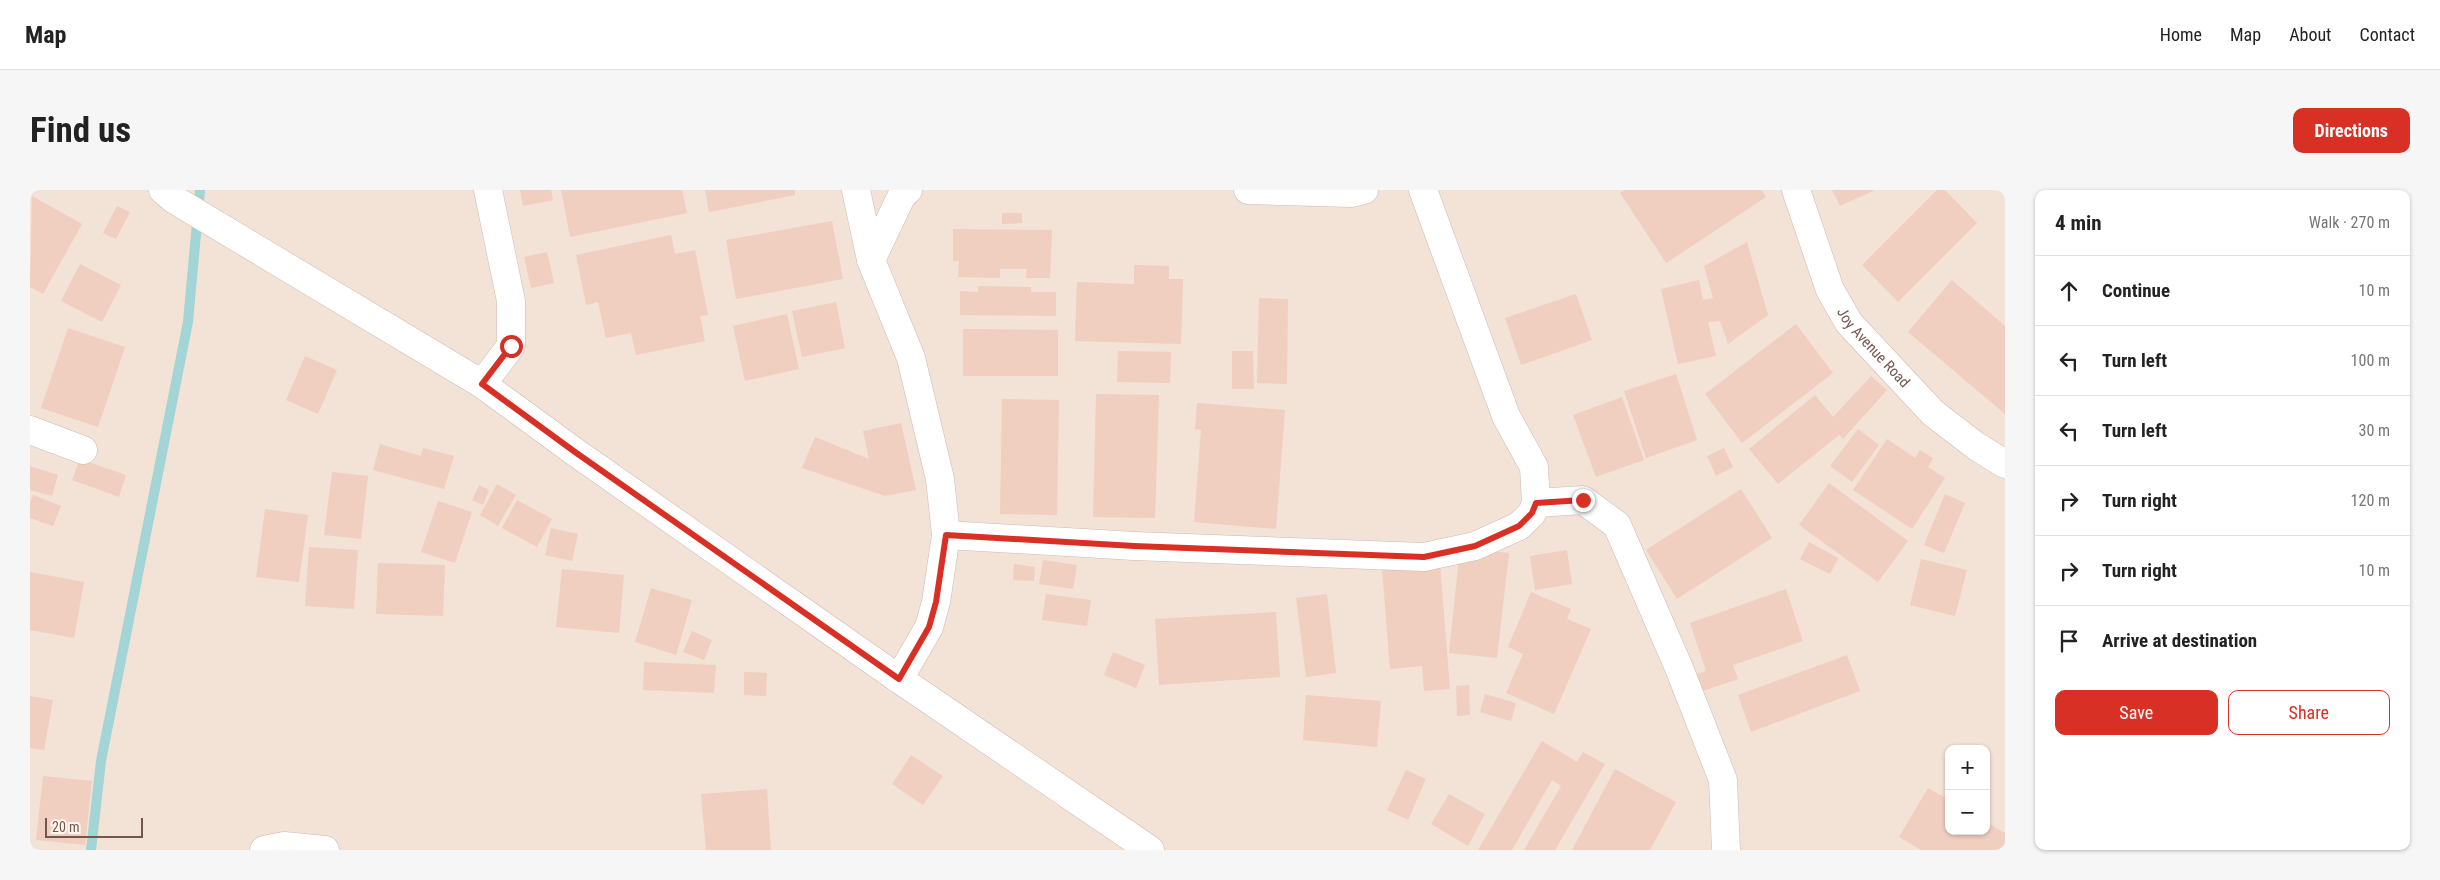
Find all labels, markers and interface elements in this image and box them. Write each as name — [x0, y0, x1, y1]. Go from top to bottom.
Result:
text: Map — [25, 21, 66, 49]
text: Home — [2160, 24, 2202, 45]
text: Map — [2230, 24, 2261, 45]
text: About — [2289, 24, 2331, 45]
text: Contact — [2359, 24, 2415, 45]
button: Directions — [2293, 108, 2410, 153]
text: Find us — [30, 110, 131, 151]
text: 4 min — [2055, 211, 2102, 235]
text: Walk · 270 m — [2309, 213, 2390, 232]
icon: ahead — [2055, 277, 2083, 305]
text: Continue — [2102, 279, 2170, 302]
text: 10 m — [2358, 281, 2390, 300]
street label: Joy Avenue Road — [1833, 304, 1914, 391]
route start — [500, 335, 523, 358]
icon: left — [2055, 347, 2083, 375]
text: Turn left — [2102, 349, 2167, 372]
text: 100 m — [2351, 351, 2390, 370]
icon: left — [2055, 417, 2083, 445]
text: Turn left — [2102, 419, 2167, 442]
text: 30 m — [2358, 421, 2390, 440]
icon: right — [2055, 487, 2083, 515]
route end — [1572, 489, 1595, 512]
text: Turn right — [2102, 489, 2177, 512]
text: 120 m — [2351, 491, 2390, 510]
icon: right — [2055, 557, 2083, 585]
text: Turn right — [2102, 559, 2177, 582]
text: 10 m — [2358, 561, 2390, 580]
icon: arrive — [2055, 627, 2083, 655]
text: Arrive at destination — [2102, 629, 2257, 652]
button: Save — [2055, 690, 2218, 735]
button: Share — [2228, 690, 2390, 735]
map controls — [1945, 745, 1990, 835]
button: + — [1945, 745, 1990, 790]
button: − — [1945, 790, 1990, 835]
scale bar — [45, 815, 142, 838]
text: 20 m — [52, 819, 80, 835]

